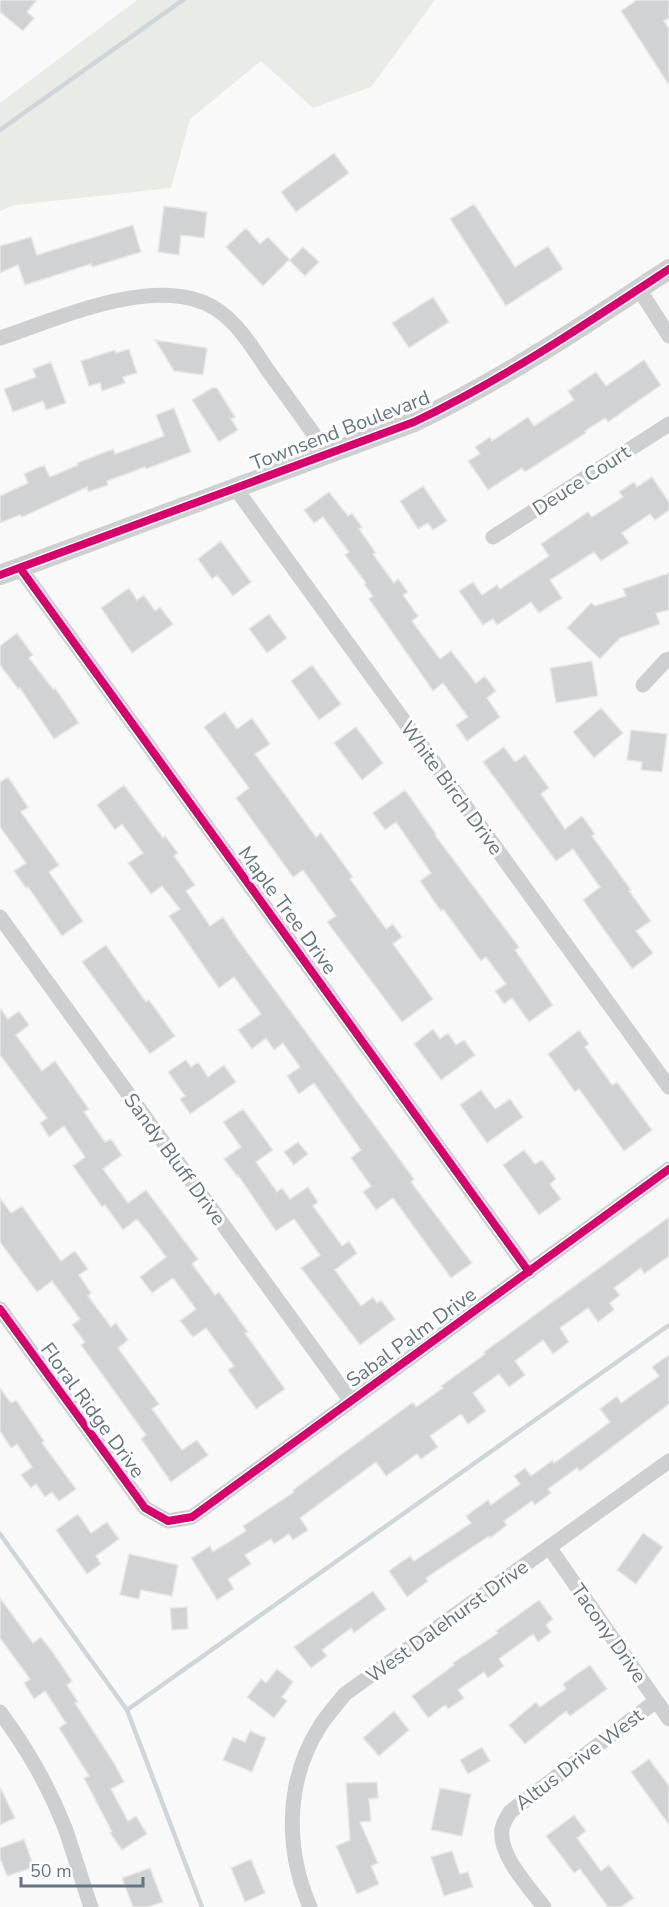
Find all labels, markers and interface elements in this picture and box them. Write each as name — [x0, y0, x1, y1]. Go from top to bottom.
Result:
street label: Townsend Boulevard — [247, 384, 434, 477]
street label: Deuce Court — [527, 438, 636, 522]
street label: White Birch Drive — [394, 716, 509, 861]
street label: Maple Tree Drive — [232, 841, 343, 980]
street label: Sandy Bluff Drive — [117, 1088, 232, 1231]
street label: Sabal Palm Drive — [341, 1281, 482, 1394]
street label: Floral Ridge Drive — [34, 1337, 151, 1483]
street label: West Dalehurst Drive — [361, 1554, 534, 1689]
street label: Tacony Drive — [564, 1578, 653, 1688]
street label: Altus Drive West — [510, 1702, 650, 1816]
scale bar — [21, 1850, 142, 1888]
text: 50 m — [30, 1859, 72, 1883]

